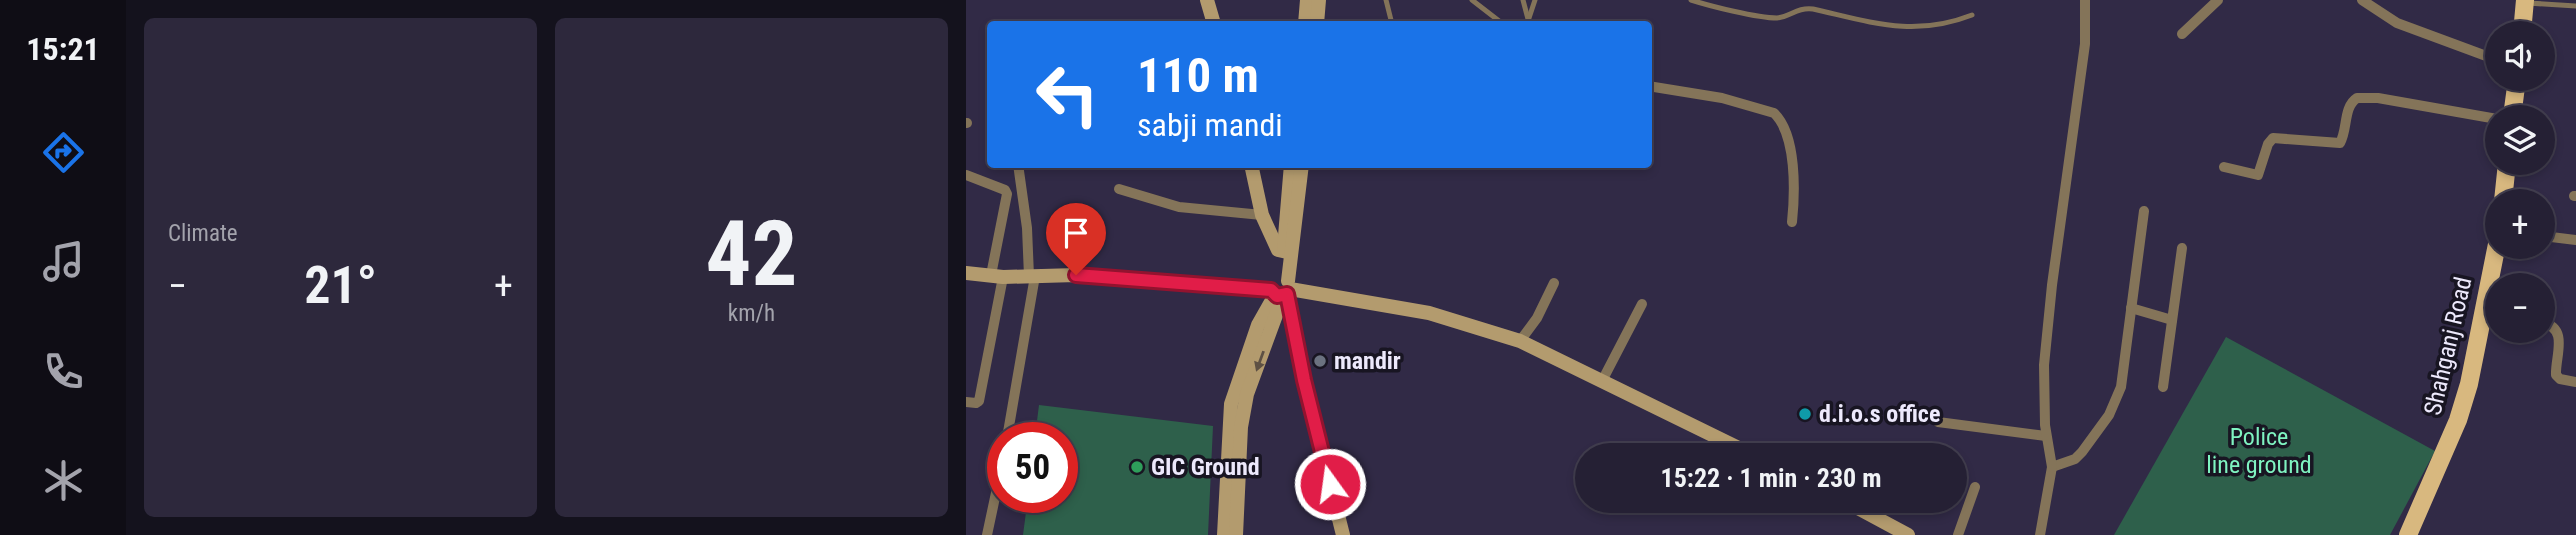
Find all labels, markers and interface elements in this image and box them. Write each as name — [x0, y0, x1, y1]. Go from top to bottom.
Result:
map controls — [2485, 21, 2555, 343]
button: sound — [2485, 21, 2555, 91]
text: 15:21 — [26, 30, 100, 68]
text: 110 m — [1137, 47, 1259, 104]
icon: left — [1022, 49, 1113, 140]
button: layers — [2485, 105, 2555, 175]
text: sabji mandi — [1137, 106, 1283, 144]
icon: directions — [39, 128, 88, 177]
button: + — [2485, 189, 2555, 259]
text: 42 — [706, 201, 797, 307]
pin — [1046, 203, 1106, 275]
icon: arrive — [1057, 214, 1095, 252]
text: Climate — [168, 220, 238, 247]
icon: music — [39, 237, 88, 286]
text: 21° — [304, 255, 377, 316]
text: − — [168, 264, 187, 308]
text: + — [494, 264, 513, 308]
button: − — [2485, 273, 2555, 343]
street label: Shahganj Road — [2418, 274, 2478, 418]
text: km/h — [728, 300, 775, 327]
icon: phone — [39, 347, 88, 396]
place label: mandir — [1334, 347, 1401, 375]
one-way arrow — [1254, 350, 1265, 371]
marker: mandir — [1312, 353, 1328, 369]
place label: d.i.o.s office — [1819, 400, 1940, 428]
marker: d.i.o.s office — [1797, 406, 1813, 422]
speed limit sign: 50 — [987, 422, 1078, 513]
park label: Police line ground — [2206, 423, 2312, 479]
position arrow — [1293, 447, 1367, 521]
place label: GIC Ground — [1151, 453, 1260, 481]
icon: climate — [39, 456, 88, 505]
marker: GIC Ground — [1129, 459, 1145, 475]
text: 15:22 · 1 min · 230 m — [1661, 463, 1881, 493]

